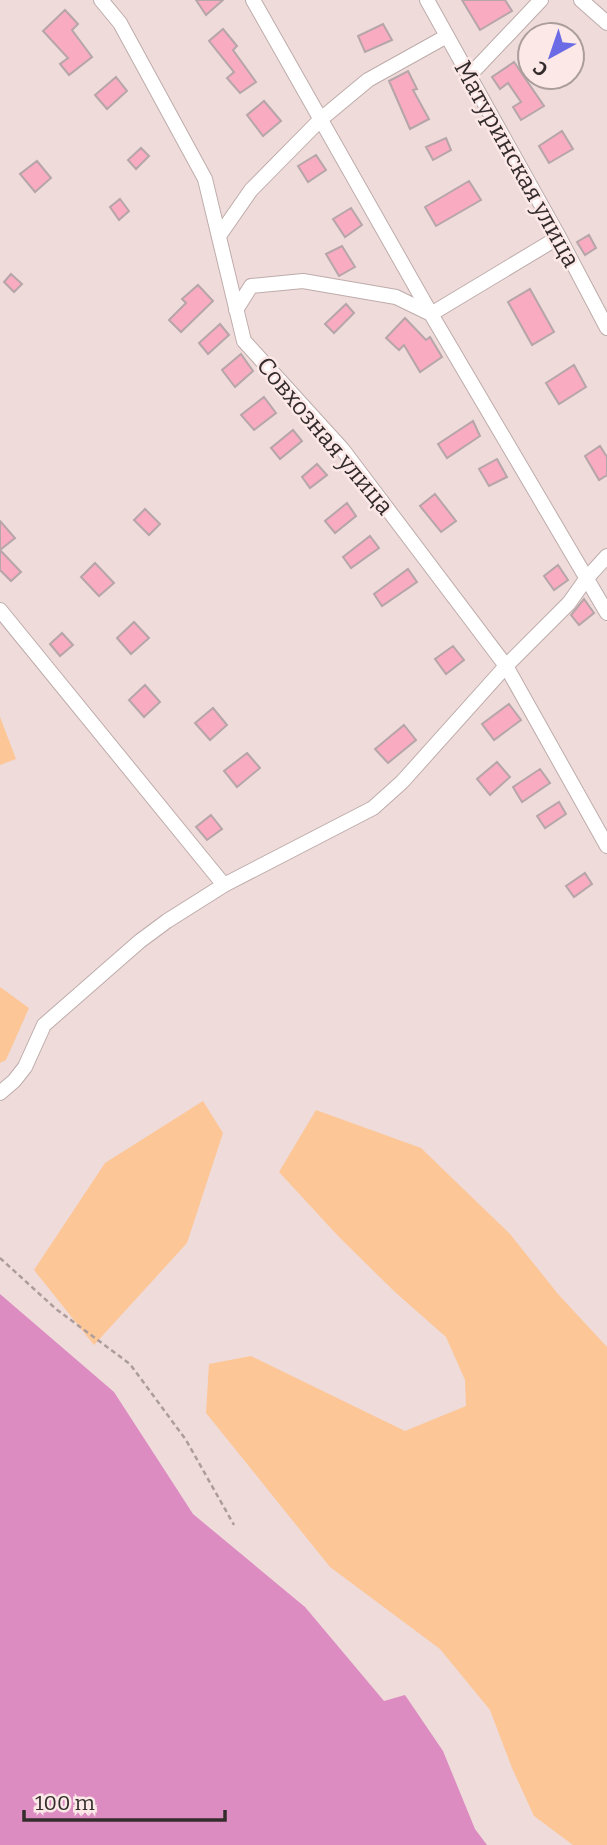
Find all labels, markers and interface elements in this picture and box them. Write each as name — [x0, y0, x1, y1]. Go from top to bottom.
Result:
north arrow — [516, 21, 586, 91]
street label: Матуринская улица — [449, 56, 585, 272]
text: С — [528, 56, 552, 81]
street label: Совхозная улица — [251, 351, 399, 521]
scale bar — [24, 1778, 226, 1822]
text: 100 m — [35, 1790, 95, 1816]

